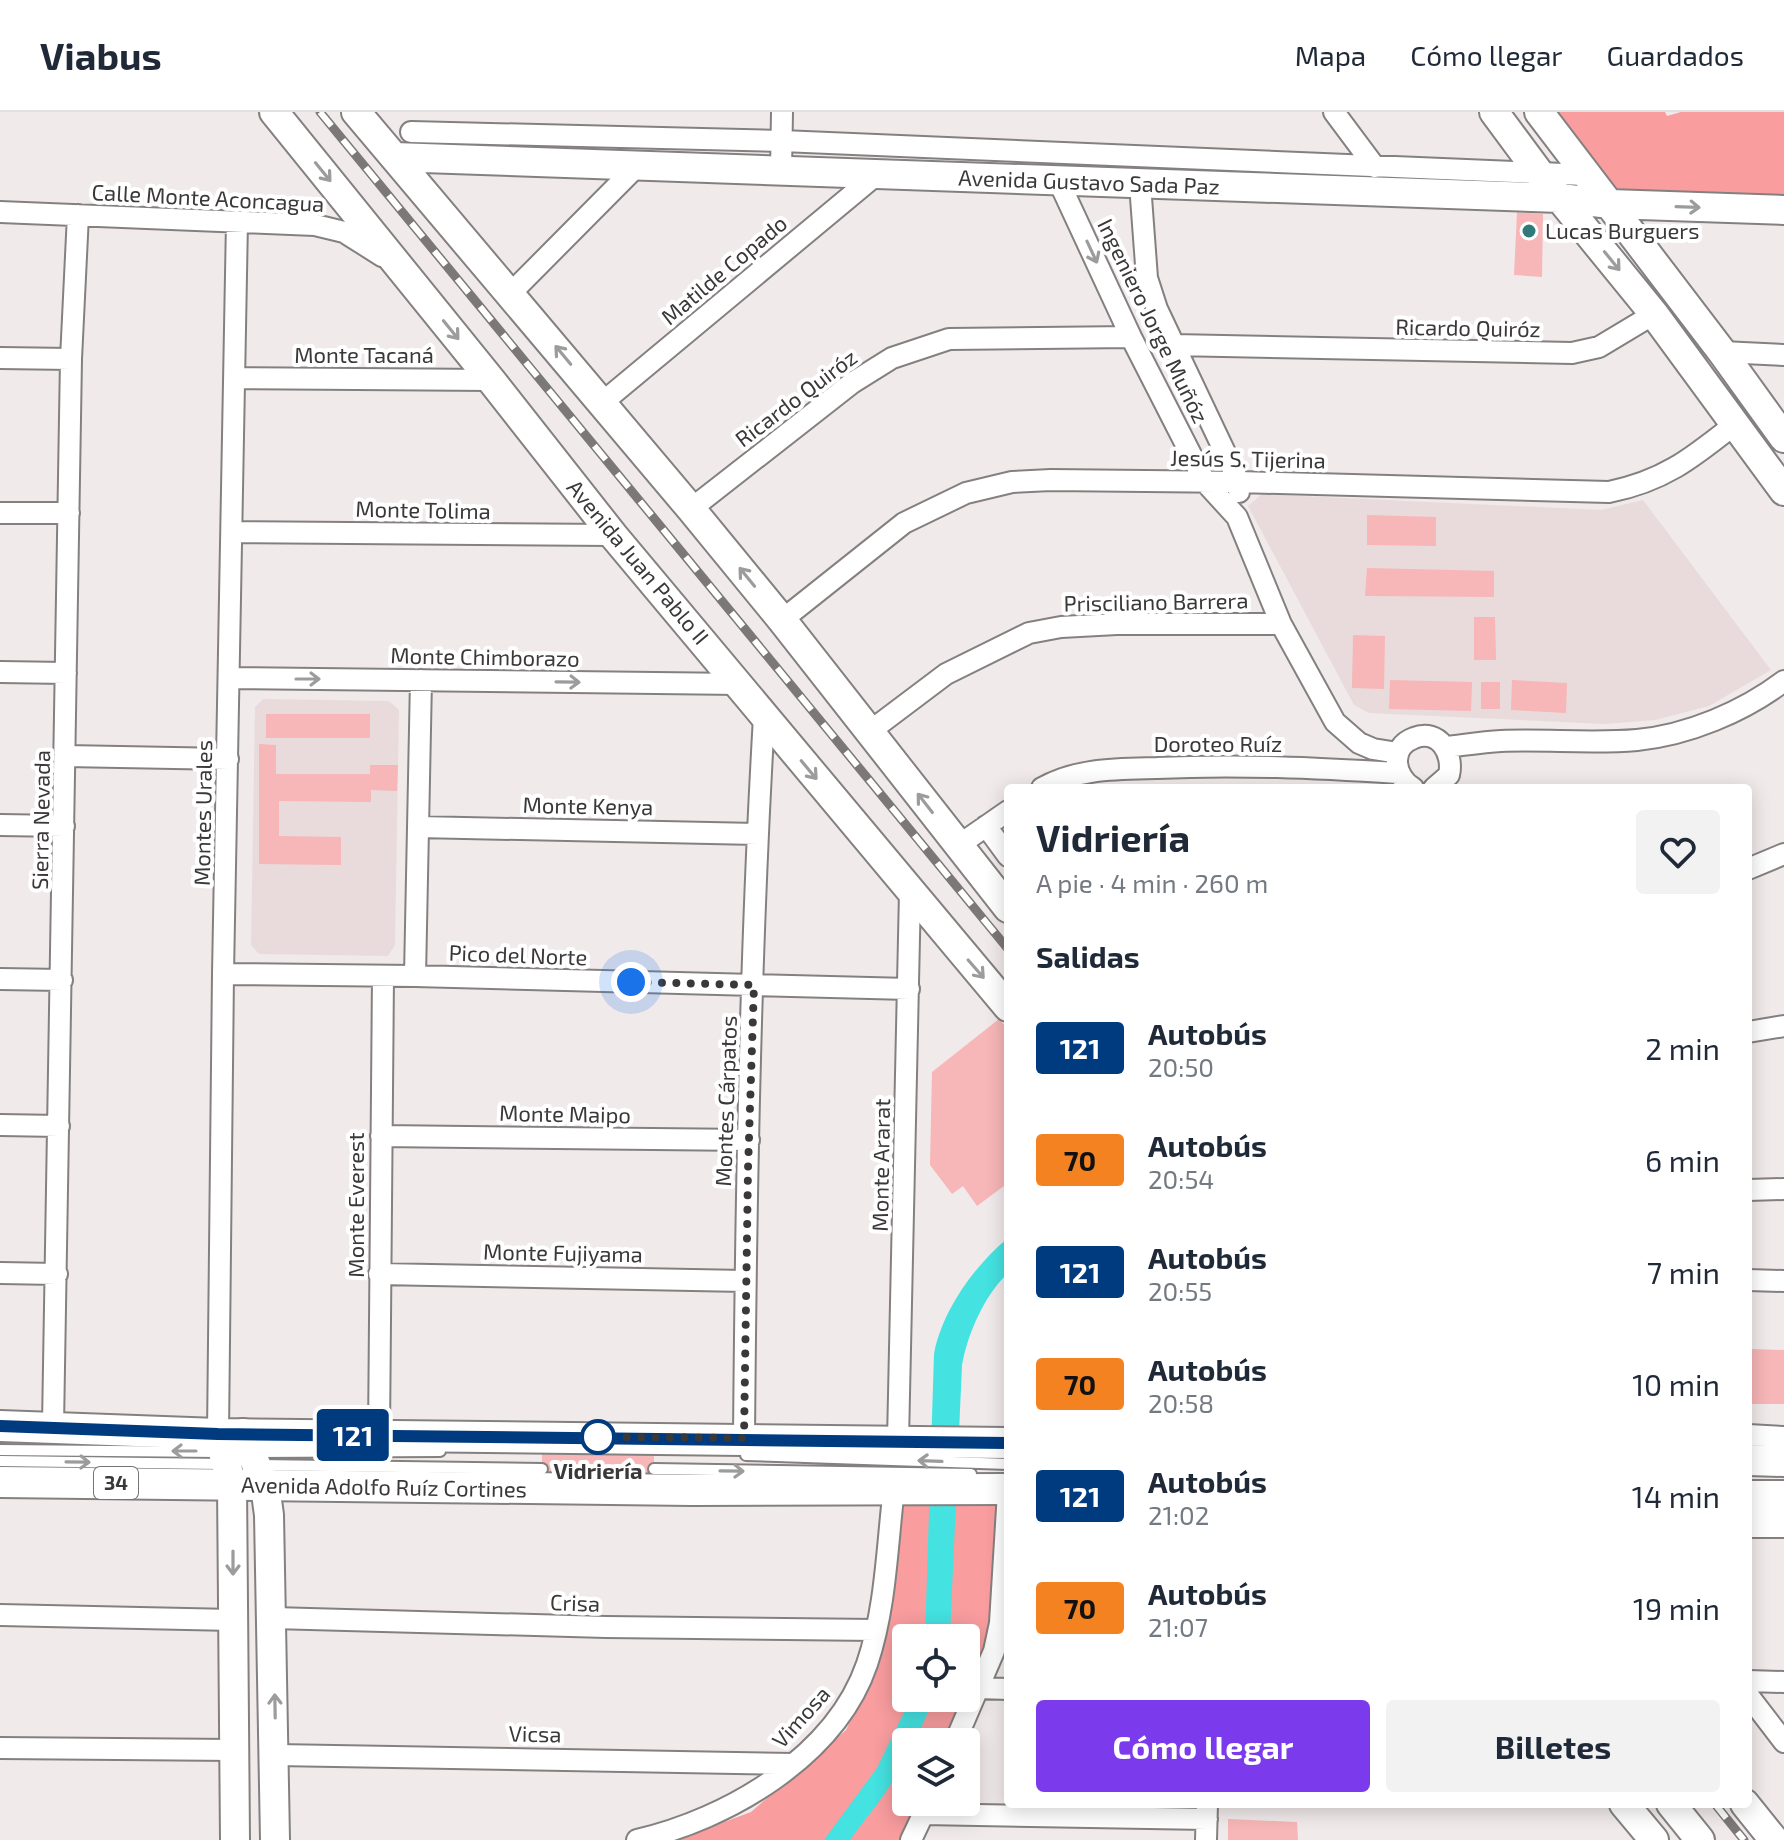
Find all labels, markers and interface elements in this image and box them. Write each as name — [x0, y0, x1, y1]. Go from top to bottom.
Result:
text: Viabus — [40, 32, 162, 78]
text: Mapa — [1295, 38, 1366, 72]
text: Cómo llegar — [1410, 38, 1563, 72]
text: Guardados — [1607, 38, 1744, 72]
one-way arrow — [314, 162, 332, 182]
street label: Avenida Gustavo Sada Paz — [958, 163, 1220, 199]
street label: Calle Monte Aconcagua — [91, 178, 325, 216]
one-way arrow — [1674, 199, 1701, 214]
street label: Matilde Copado — [655, 209, 791, 329]
street label: Ingeniero Jorge Muñóz — [1093, 214, 1215, 427]
place label: Lucas Burguers — [1545, 217, 1699, 243]
marker: Lucas Burguers — [1520, 222, 1538, 240]
one-way arrow — [1085, 240, 1100, 264]
one-way arrow — [1602, 251, 1620, 272]
street label: Ricardo Quiróz — [1395, 313, 1541, 342]
one-way arrow — [442, 319, 460, 340]
street label: Monte Tacaná — [294, 341, 434, 367]
street label: Ricardo Quiróz — [729, 343, 862, 452]
one-way arrow — [554, 345, 572, 366]
street label: Jesús S. Tijerina — [1170, 444, 1326, 473]
street label: Avenida Juan Pablo II — [562, 474, 715, 649]
street label: Monte Tolima — [355, 495, 491, 523]
one-way arrow — [738, 567, 756, 588]
street label: Prisciliano Barrera — [1063, 586, 1249, 616]
street label: Monte Chimborazo — [390, 641, 580, 671]
one-way arrow — [294, 671, 321, 687]
one-way arrow — [554, 674, 581, 690]
street label: Doroteo Ruíz — [1154, 730, 1282, 756]
street label: Montes Urales — [188, 740, 216, 886]
street label: Sierra Nevada — [26, 750, 54, 890]
one-way arrow — [800, 760, 818, 780]
street label: Monte Kenya — [523, 791, 654, 819]
one-way arrow — [917, 793, 934, 814]
button: heart — [1636, 810, 1720, 894]
text: Vidriería — [1036, 814, 1190, 860]
text: A pie · 4 min · 260 m — [1036, 867, 1268, 898]
text: Salidas — [1036, 938, 1140, 974]
street label: Pico del Norte — [448, 939, 588, 969]
one-way arrow — [967, 959, 985, 979]
your location — [611, 962, 651, 1002]
street label: Montes Cárpatos — [709, 1015, 741, 1187]
text: Autobús — [1148, 1015, 1267, 1051]
text: 2 min — [1645, 1030, 1720, 1066]
text: 121 — [1060, 1031, 1100, 1065]
text: 20:50 — [1148, 1051, 1214, 1082]
street label: Monte Ararat — [866, 1098, 894, 1232]
street label: Monte Maipo — [499, 1099, 631, 1127]
text: Autobús — [1148, 1127, 1267, 1163]
street label: Monte Everest — [342, 1132, 368, 1278]
text: 6 min — [1645, 1142, 1720, 1178]
text: 70 — [1064, 1143, 1096, 1177]
text: 20:54 — [1148, 1163, 1214, 1194]
street label: Monte Fujiyama — [483, 1238, 643, 1267]
text: Autobús — [1148, 1239, 1267, 1275]
text: 7 min — [1647, 1254, 1720, 1290]
text: 121 — [1060, 1255, 1100, 1289]
text: 20:55 — [1148, 1275, 1212, 1306]
text: Autobús — [1148, 1351, 1267, 1387]
text: 10 min — [1632, 1366, 1720, 1402]
text: 70 — [1064, 1367, 1096, 1401]
text: 20:58 — [1148, 1387, 1214, 1418]
line badge: 121 — [307, 1409, 399, 1461]
text: 121 — [333, 1418, 373, 1452]
marker: Vidriería — [581, 1420, 615, 1454]
one-way arrow — [171, 1443, 198, 1459]
one-way arrow — [64, 1454, 91, 1470]
one-way arrow — [917, 1454, 944, 1469]
place label: Vidriería — [553, 1457, 643, 1483]
one-way arrow — [718, 1463, 745, 1478]
text: Autobús — [1148, 1463, 1267, 1499]
road number: 34 — [94, 1467, 138, 1499]
street label: Avenida Adolfo Ruíz Cortines — [241, 1471, 527, 1501]
text: 14 min — [1632, 1478, 1720, 1514]
text: 121 — [1060, 1479, 1100, 1513]
text: 21:02 — [1148, 1499, 1209, 1530]
one-way arrow — [225, 1549, 240, 1576]
text: Autobús — [1148, 1575, 1267, 1611]
street label: Crisa — [550, 1588, 601, 1616]
text: 19 min — [1633, 1590, 1720, 1626]
text: 70 — [1064, 1591, 1096, 1625]
text: 21:07 — [1148, 1611, 1208, 1642]
map controls — [892, 1624, 980, 1816]
button: locate — [892, 1624, 980, 1712]
street label: Vimosa — [766, 1680, 835, 1752]
one-way arrow — [267, 1693, 282, 1720]
button: Cómo llegar — [1036, 1700, 1370, 1792]
button: Billetes — [1386, 1700, 1720, 1792]
street label: Vicsa — [508, 1720, 562, 1746]
button: layers — [892, 1728, 980, 1816]

